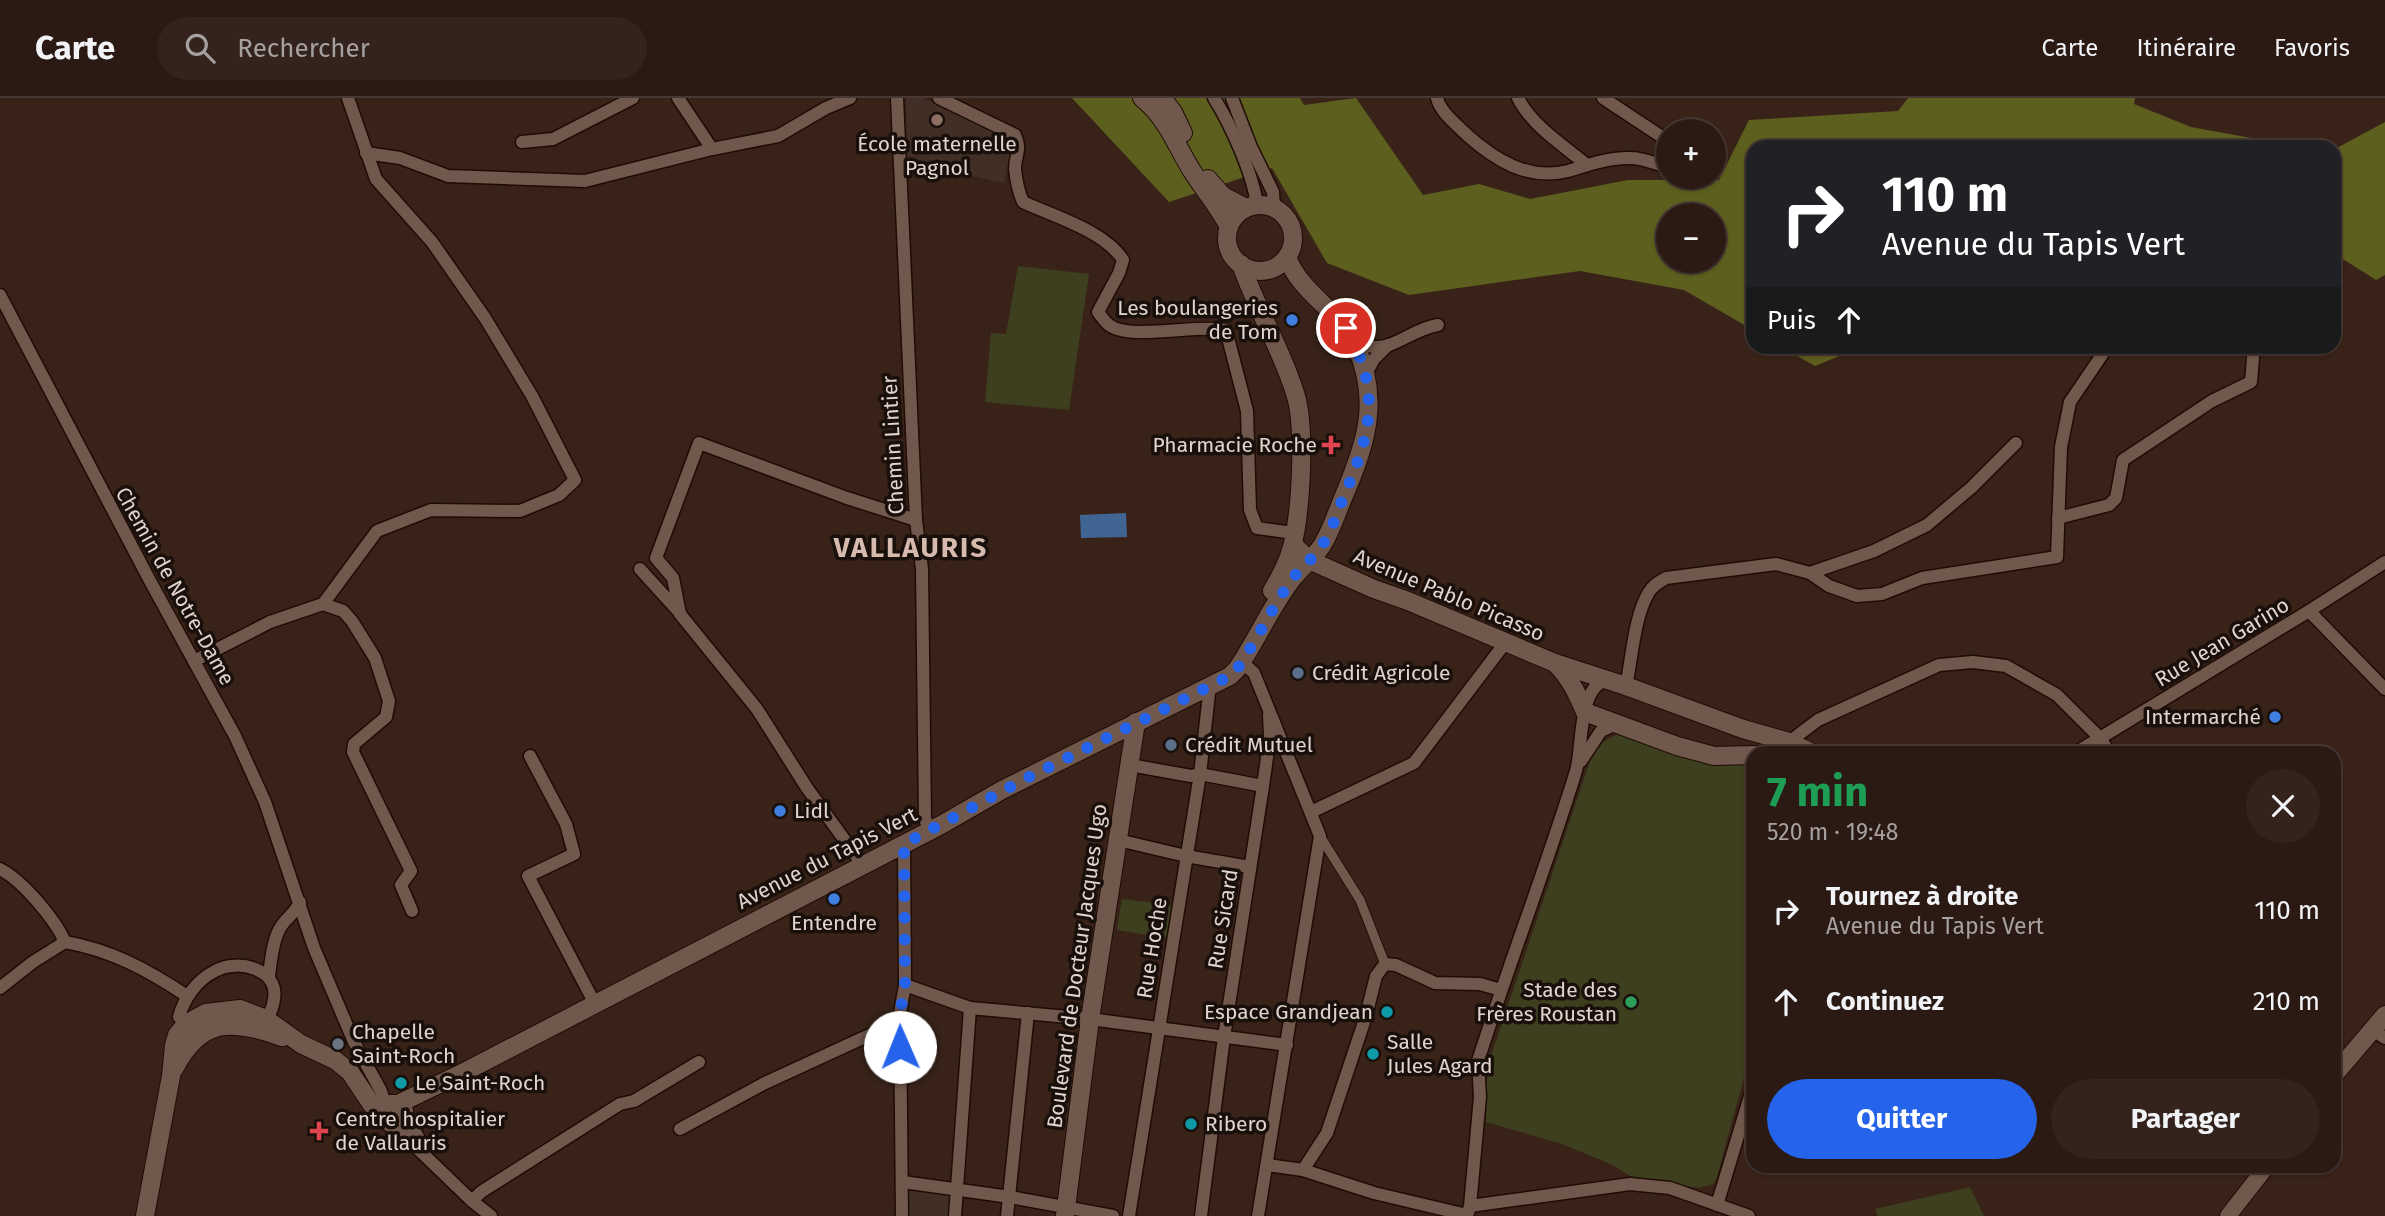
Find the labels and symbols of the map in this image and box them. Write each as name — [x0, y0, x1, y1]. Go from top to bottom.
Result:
marker: École maternelle Pagnol — [929, 112, 945, 128]
place label: École maternelle Pagnol — [857, 131, 1017, 181]
place label: Les boulangeries de Tom — [1117, 295, 1278, 345]
pin — [1316, 298, 1376, 358]
marker: Les boulangeries de Tom — [1284, 312, 1300, 328]
street label: Chemin Lintier — [876, 375, 910, 515]
place label: Pharmacie Roche — [1153, 432, 1317, 458]
marker: Pharmacie Roche — [1323, 437, 1339, 453]
street label: Chemin de Notre-Dame — [110, 482, 240, 690]
district label: VALLAURIS — [833, 531, 988, 564]
street label: Avenue Pablo Picasso — [1350, 543, 1548, 647]
street label: Rue Jean Garino — [2150, 592, 2294, 692]
place label: Crédit Agricole — [1312, 660, 1450, 686]
marker: Crédit Agricole — [1290, 665, 1306, 681]
place label: Intermarché — [2145, 704, 2261, 730]
marker: Intermarché — [2267, 709, 2283, 725]
place label: Crédit Mutuel — [1185, 732, 1313, 758]
marker: Crédit Mutuel — [1163, 737, 1179, 753]
place label: Lidl — [794, 798, 829, 824]
street label: Avenue du Tapis Vert — [732, 801, 922, 915]
street label: Boulevard de Docteur Jacques Ugo — [1041, 802, 1113, 1130]
marker: Lidl — [772, 803, 788, 819]
street label: Rue Sicard — [1202, 867, 1244, 971]
marker: Entendre — [826, 891, 842, 907]
street label: Rue Hoche — [1131, 895, 1173, 1001]
place label: Entendre — [791, 910, 877, 936]
place label: Stade des Frères Roustan — [1476, 977, 1617, 1027]
marker: Stade des Frères Roustan — [1623, 994, 1639, 1010]
place label: Espace Grandjean — [1204, 999, 1373, 1025]
marker: Espace Grandjean — [1379, 1004, 1395, 1020]
position arrow — [863, 1010, 937, 1084]
place label: Chapelle Saint-Roch — [352, 1019, 455, 1069]
place label: Salle Jules Agard — [1387, 1029, 1493, 1079]
marker: Chapelle Saint-Roch — [330, 1036, 346, 1052]
marker: Salle Jules Agard — [1365, 1046, 1381, 1062]
place label: Le Saint-Roch — [415, 1070, 545, 1096]
marker: Le Saint-Roch — [393, 1075, 409, 1091]
place label: Centre hospitalier de Vallauris — [335, 1106, 505, 1156]
place label: Ribero — [1205, 1111, 1267, 1137]
marker: Ribero — [1183, 1116, 1199, 1132]
marker: Centre hospitalier de Vallauris — [309, 1121, 329, 1141]

